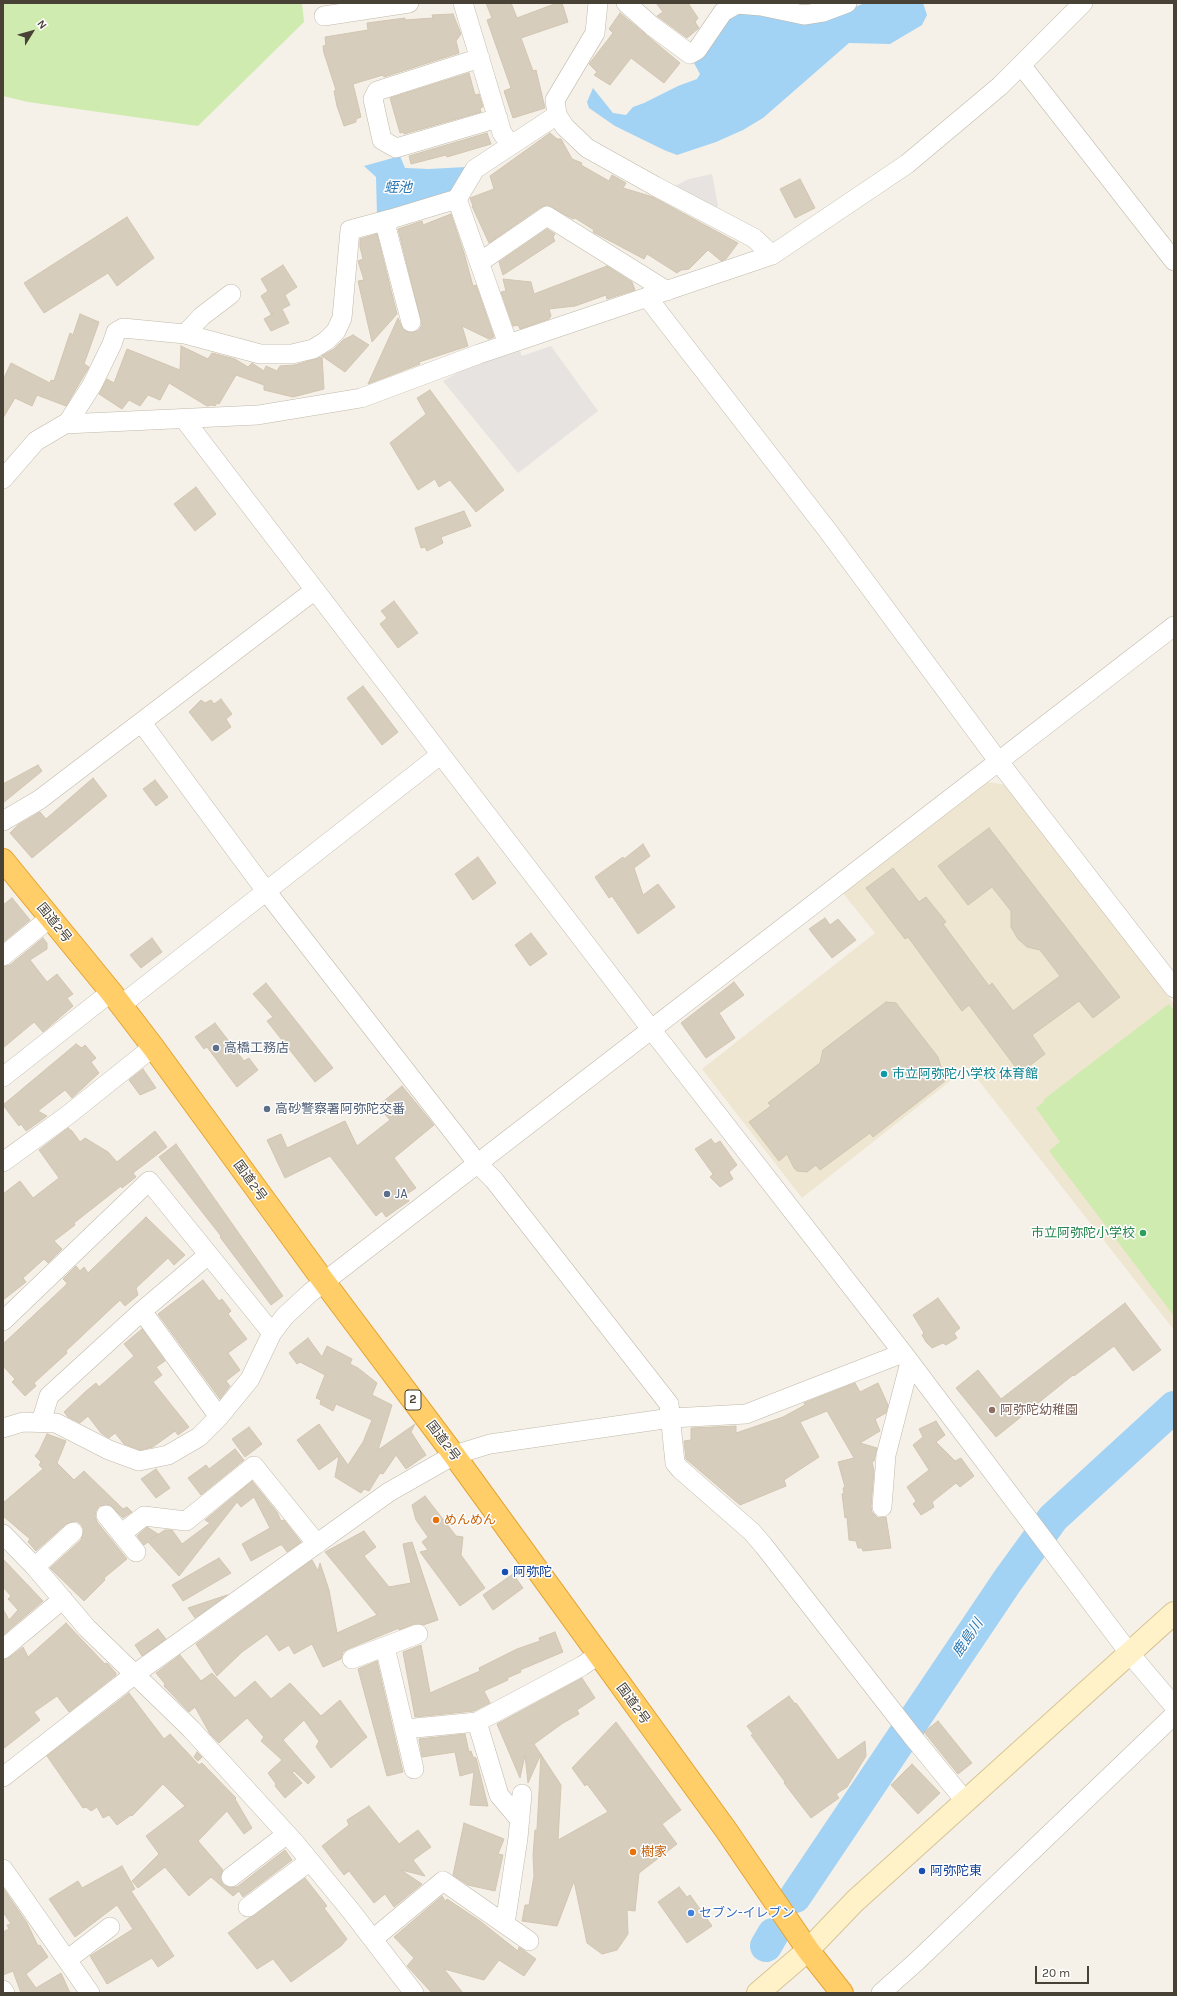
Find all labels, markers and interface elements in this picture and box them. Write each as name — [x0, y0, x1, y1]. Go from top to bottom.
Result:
north arrow — [12, 12, 52, 52]
text: N — [34, 17, 50, 32]
water label: 蛭池 — [384, 180, 412, 196]
street label: 国道2号 — [33, 900, 75, 946]
place label: 高橋工務店 — [224, 1040, 289, 1056]
marker: 高橋工務店 — [211, 1043, 221, 1053]
place label: 市立阿弥陀小学校 体育館 — [892, 1066, 1038, 1082]
marker: 市立阿弥陀小学校 体育館 — [879, 1069, 889, 1079]
place label: 高砂警察署阿弥陀交番 — [275, 1101, 405, 1117]
marker: 高砂警察署阿弥陀交番 — [262, 1104, 272, 1114]
street label: 国道2号 — [230, 1158, 270, 1204]
place label: JA — [395, 1186, 408, 1202]
marker: JA — [382, 1189, 392, 1199]
place label: 市立阿弥陀小学校 — [1031, 1225, 1135, 1241]
marker: 市立阿弥陀小学校 — [1138, 1228, 1148, 1238]
road number: 2 — [405, 1390, 421, 1410]
place label: 阿弥陀幼稚園 — [1000, 1402, 1078, 1418]
marker: 阿弥陀幼稚園 — [987, 1405, 997, 1415]
street label: 国道2号 — [423, 1418, 463, 1464]
place label: めんめん — [444, 1512, 496, 1528]
marker: めんめん — [431, 1515, 441, 1525]
place label: 阿弥陀 — [513, 1564, 552, 1580]
marker: 阿弥陀 — [500, 1567, 510, 1577]
water label: 鹿島川 — [949, 1616, 987, 1660]
street label: 国道2号 — [613, 1681, 653, 1727]
place label: 樹家 — [641, 1844, 667, 1860]
marker: 樹家 — [628, 1847, 638, 1857]
place label: 阿弥陀東 — [930, 1863, 982, 1879]
marker: 阿弥陀東 — [917, 1866, 927, 1876]
place label: セブン-イレブン — [699, 1905, 795, 1921]
marker: セブン-イレブン — [686, 1908, 696, 1918]
scale bar — [1037, 1958, 1091, 1984]
text: 20 m — [1042, 1966, 1070, 1980]

